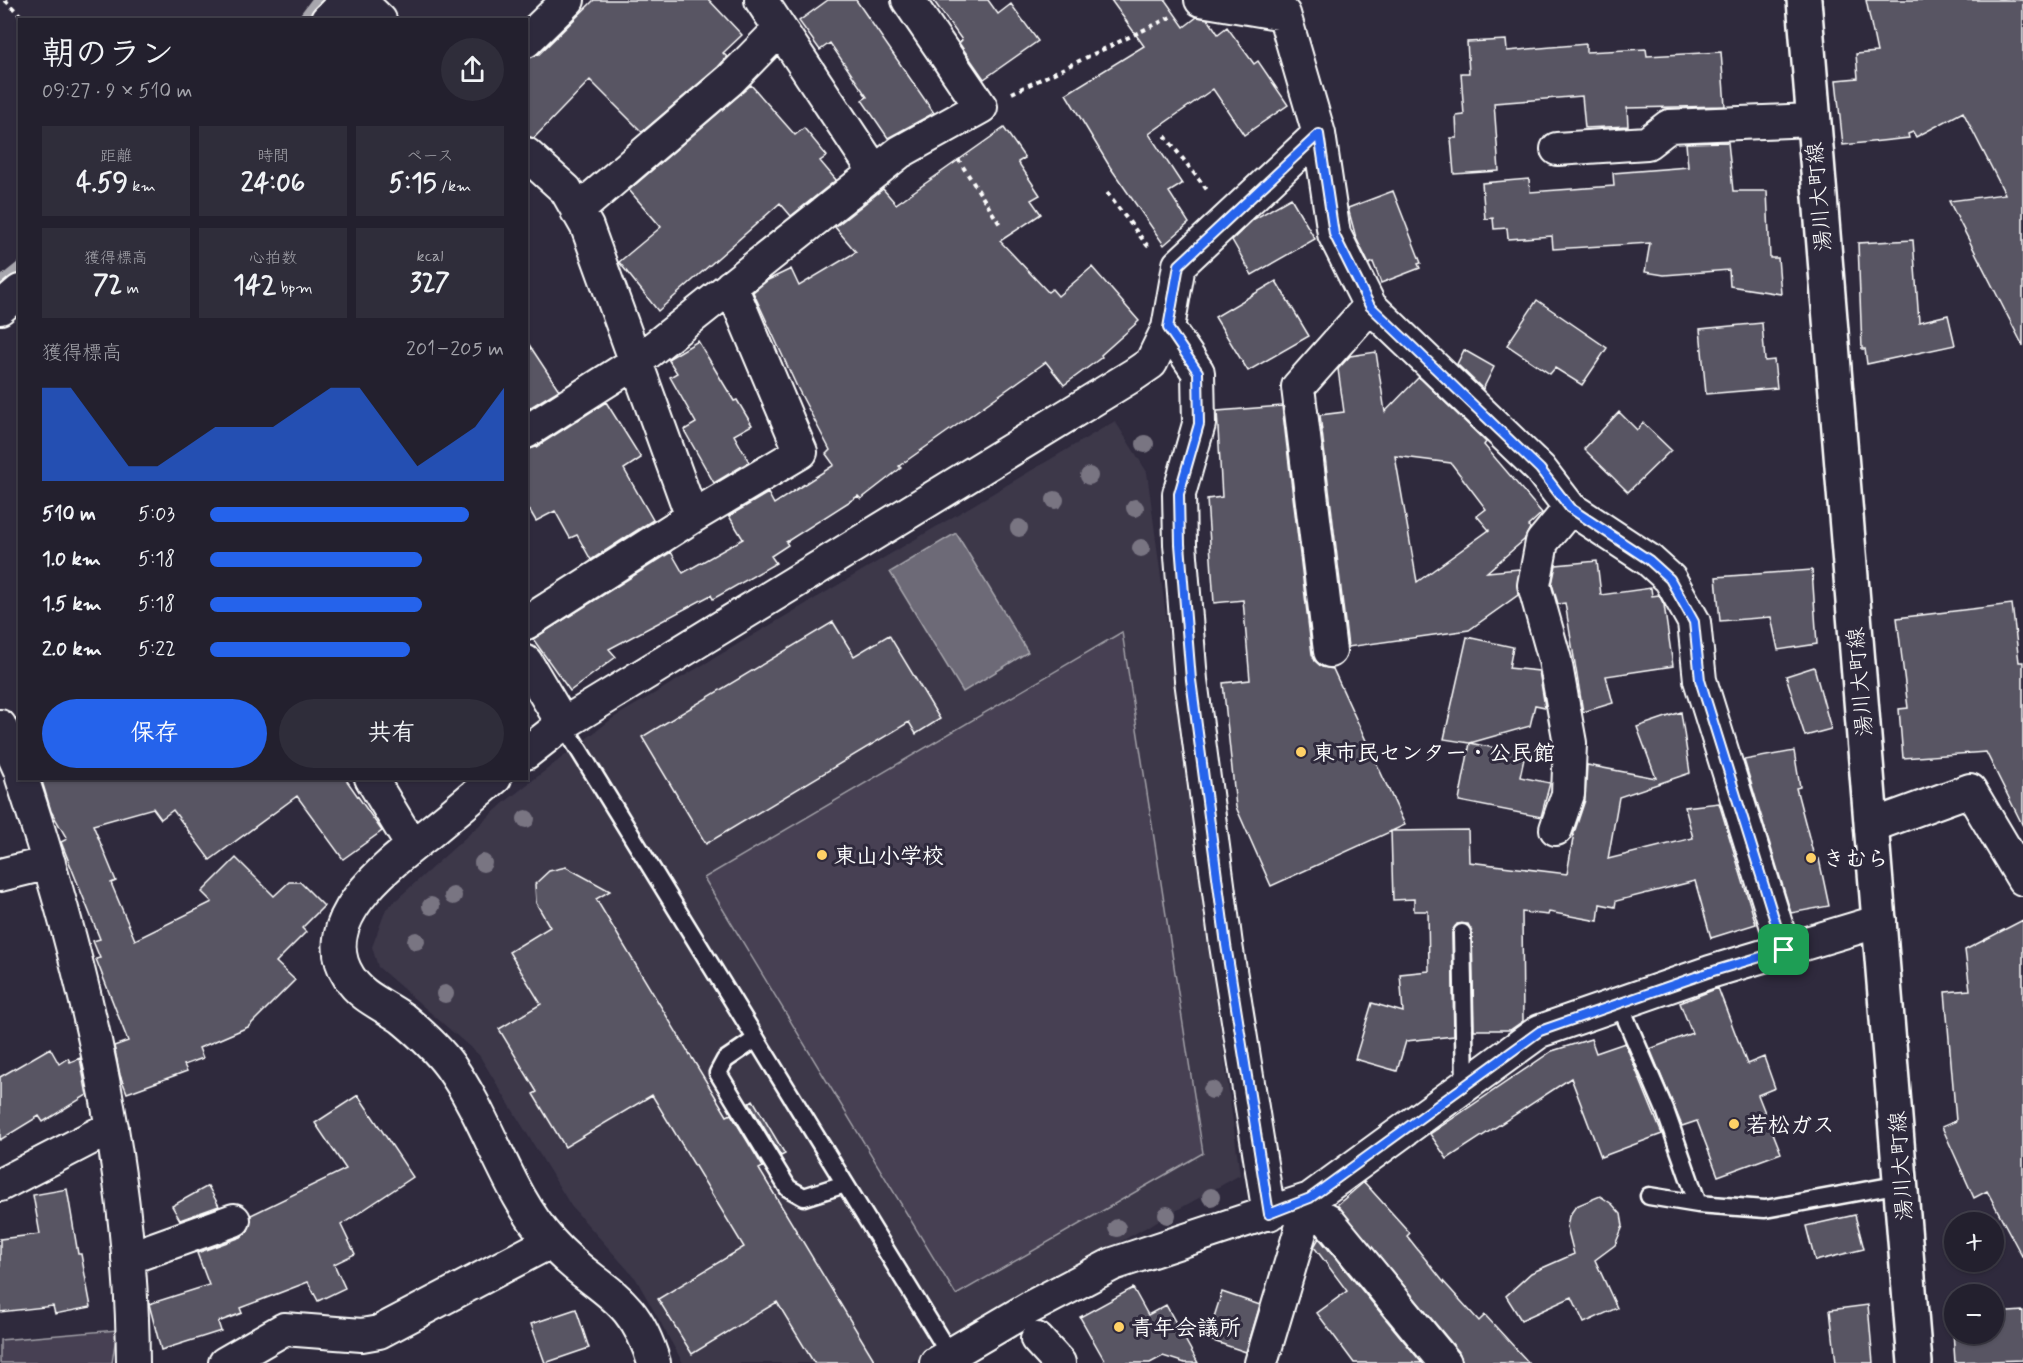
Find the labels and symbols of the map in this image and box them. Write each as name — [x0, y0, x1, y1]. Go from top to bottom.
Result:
street label: 湯川大町線 — [1801, 141, 1839, 253]
street label: 湯川大町線 — [1842, 626, 1880, 738]
place label: 東市民センター・公民館 — [1313, 740, 1555, 768]
marker: 東市民センター・公民館 — [1294, 745, 1308, 759]
place label: 東山小学校 — [834, 843, 944, 871]
place label: きむら — [1823, 846, 1889, 874]
marker: 東山小学校 — [815, 848, 829, 862]
marker: きむら — [1804, 851, 1818, 865]
pin — [1758, 924, 1809, 975]
street label: 湯川大町線 — [1884, 1110, 1920, 1222]
place label: 若松ガス — [1746, 1112, 1834, 1140]
marker: 若松ガス — [1727, 1117, 1741, 1131]
place label: 青年会議所 — [1131, 1315, 1241, 1343]
marker: 青年会議所 — [1112, 1320, 1126, 1334]

